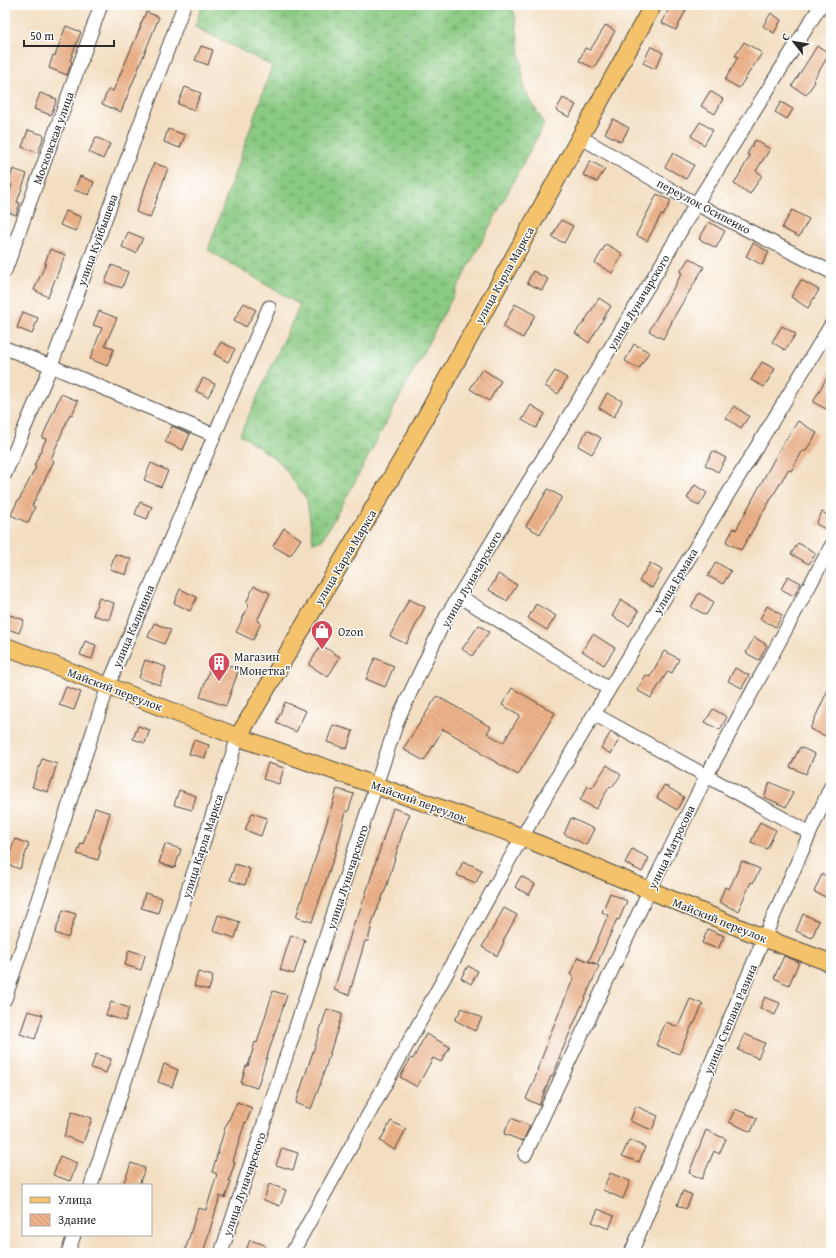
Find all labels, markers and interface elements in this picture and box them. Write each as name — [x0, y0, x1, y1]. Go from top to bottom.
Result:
scale bar — [24, 22, 114, 48]
north arrow — [774, 22, 814, 62]
text: 50 m — [30, 27, 54, 44]
text: С — [777, 30, 794, 44]
street label: Московская улица — [28, 89, 78, 187]
street label: переулок Осипенко — [654, 174, 754, 238]
street label: улица Куйбышева — [72, 191, 122, 289]
street label: улица Карла Маркса — [470, 223, 538, 327]
street label: улица Луначарского — [602, 251, 673, 354]
street label: улица Карла Маркса — [309, 506, 380, 609]
street label: улица Луначарского — [436, 528, 506, 631]
street label: улица Ермака — [648, 545, 701, 618]
street label: улица Калинина — [107, 582, 158, 671]
shop icon: Ozon — [309, 618, 335, 651]
place label: Ozon — [338, 623, 364, 640]
place label: Магазин "Монетка" — [234, 648, 290, 679]
building icon: Магазин "Монетка" — [206, 650, 232, 683]
street label: Майский переулок — [65, 663, 166, 715]
street label: Майский переулок — [369, 776, 470, 826]
street label: улица Карла Маркса — [177, 792, 227, 901]
street label: улица Матросова — [643, 802, 699, 893]
street label: улица Луначарского — [322, 823, 372, 932]
street label: Майский переулок — [670, 893, 770, 947]
street label: улица Степана Разина — [699, 961, 761, 1078]
street label: улица Луначарского — [218, 1130, 270, 1239]
legend — [22, 1184, 152, 1236]
text: Улица — [58, 1191, 92, 1208]
text: Здание — [58, 1211, 97, 1228]

